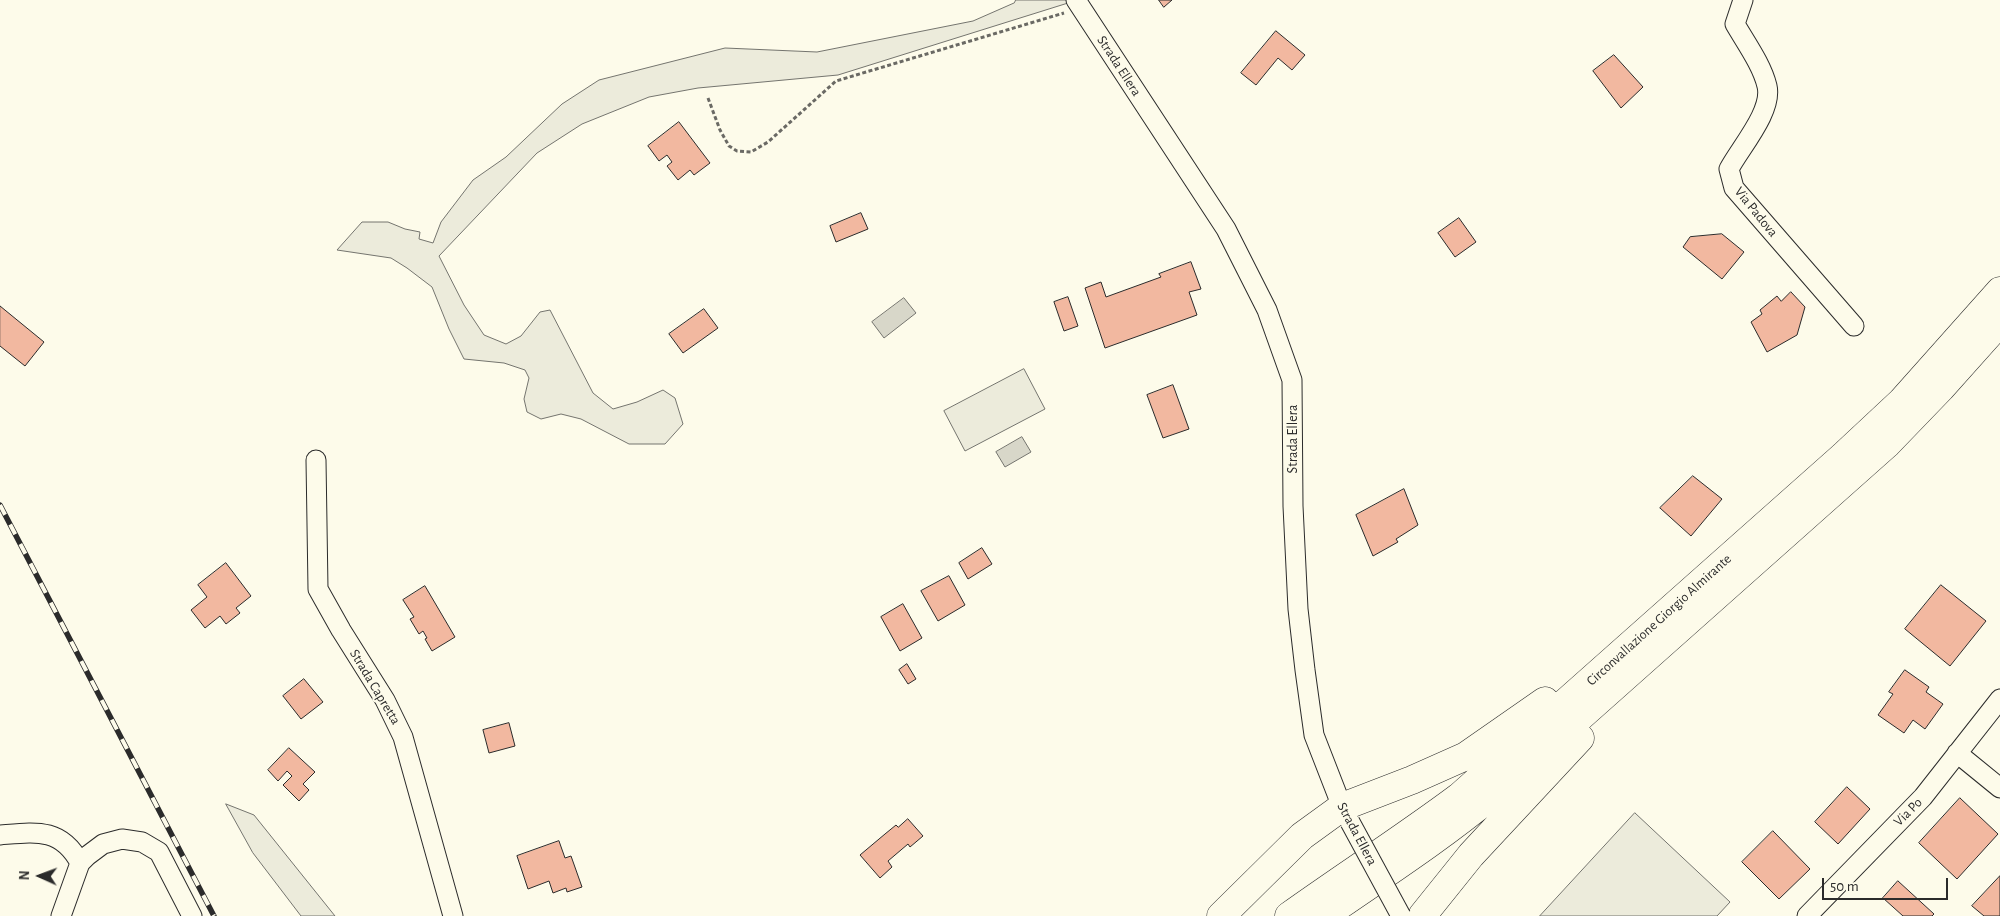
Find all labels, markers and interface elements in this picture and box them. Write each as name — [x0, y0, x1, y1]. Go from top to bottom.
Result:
street label: Strada Ellera — [1093, 33, 1145, 99]
street label: Via Padova — [1731, 184, 1781, 240]
street label: Strada Ellera — [1285, 405, 1301, 473]
street label: Circonvallazione Giorgio Almirante — [1583, 551, 1735, 689]
street label: Strada Capretta — [346, 646, 404, 728]
street label: Via Po — [1890, 794, 1926, 830]
street label: Strada Ellera — [1333, 800, 1381, 868]
north arrow — [15, 851, 65, 901]
scale bar — [1825, 868, 1951, 900]
text: N — [18, 870, 32, 881]
text: 50 m — [1830, 879, 1859, 894]

